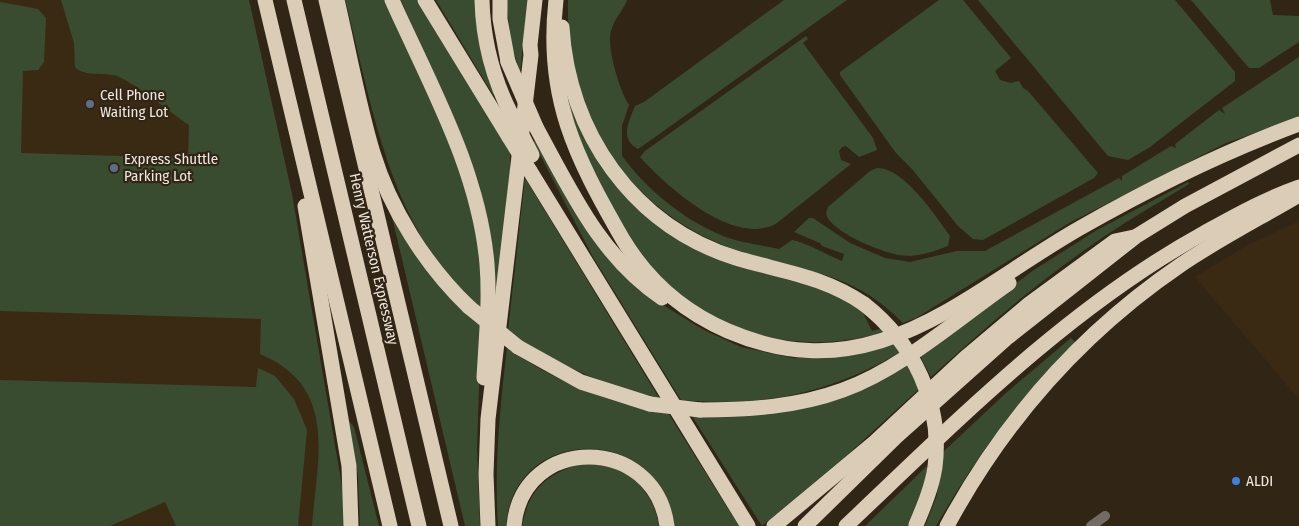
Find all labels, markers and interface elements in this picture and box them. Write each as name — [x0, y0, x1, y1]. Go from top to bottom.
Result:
place label: Cell Phone Waiting Lot — [100, 86, 168, 121]
marker: Cell Phone Waiting Lot — [84, 98, 96, 110]
place label: Express Shuttle Parking Lot — [124, 150, 218, 185]
marker: Express Shuttle Parking Lot — [108, 162, 120, 174]
street label: Henry Watterson Expressway — [345, 171, 403, 347]
place label: ALDI — [1246, 472, 1273, 490]
marker: ALDI — [1230, 475, 1242, 487]

